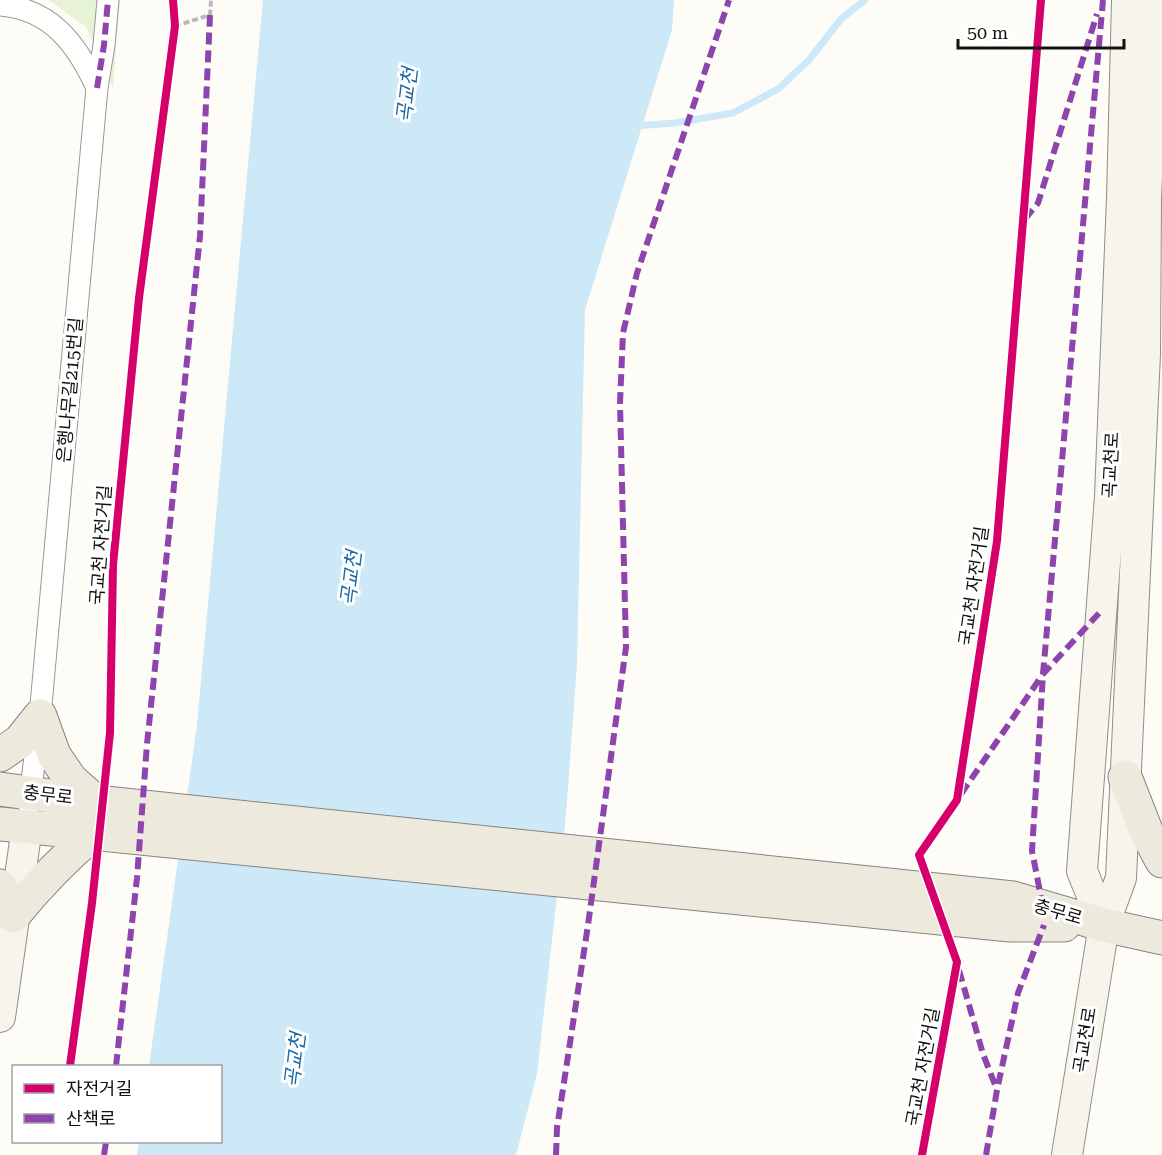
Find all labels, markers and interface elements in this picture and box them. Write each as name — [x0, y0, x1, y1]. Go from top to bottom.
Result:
scale bar — [958, 12, 1124, 50]
text: 50 m — [967, 22, 1008, 43]
water label: 곡교천 — [392, 64, 423, 124]
street label: 은행나무길215번길 — [53, 316, 86, 464]
street label: 곡교천로 — [1098, 431, 1123, 499]
street label: 국교천 자전거길 — [86, 484, 115, 606]
street label: 국교천 자전거길 — [955, 525, 992, 647]
water label: 곡교천 — [336, 547, 367, 607]
street label: 충무로 — [22, 781, 74, 808]
street label: 충무로 — [1031, 895, 1085, 928]
street label: 국교천 자전거길 — [902, 1006, 943, 1128]
street label: 곡교천로 — [1069, 1006, 1100, 1074]
water label: 곡교천 — [280, 1029, 311, 1089]
legend — [12, 1065, 222, 1143]
text: 자전거길 — [66, 1078, 132, 1099]
text: 산책로 — [66, 1108, 116, 1129]

